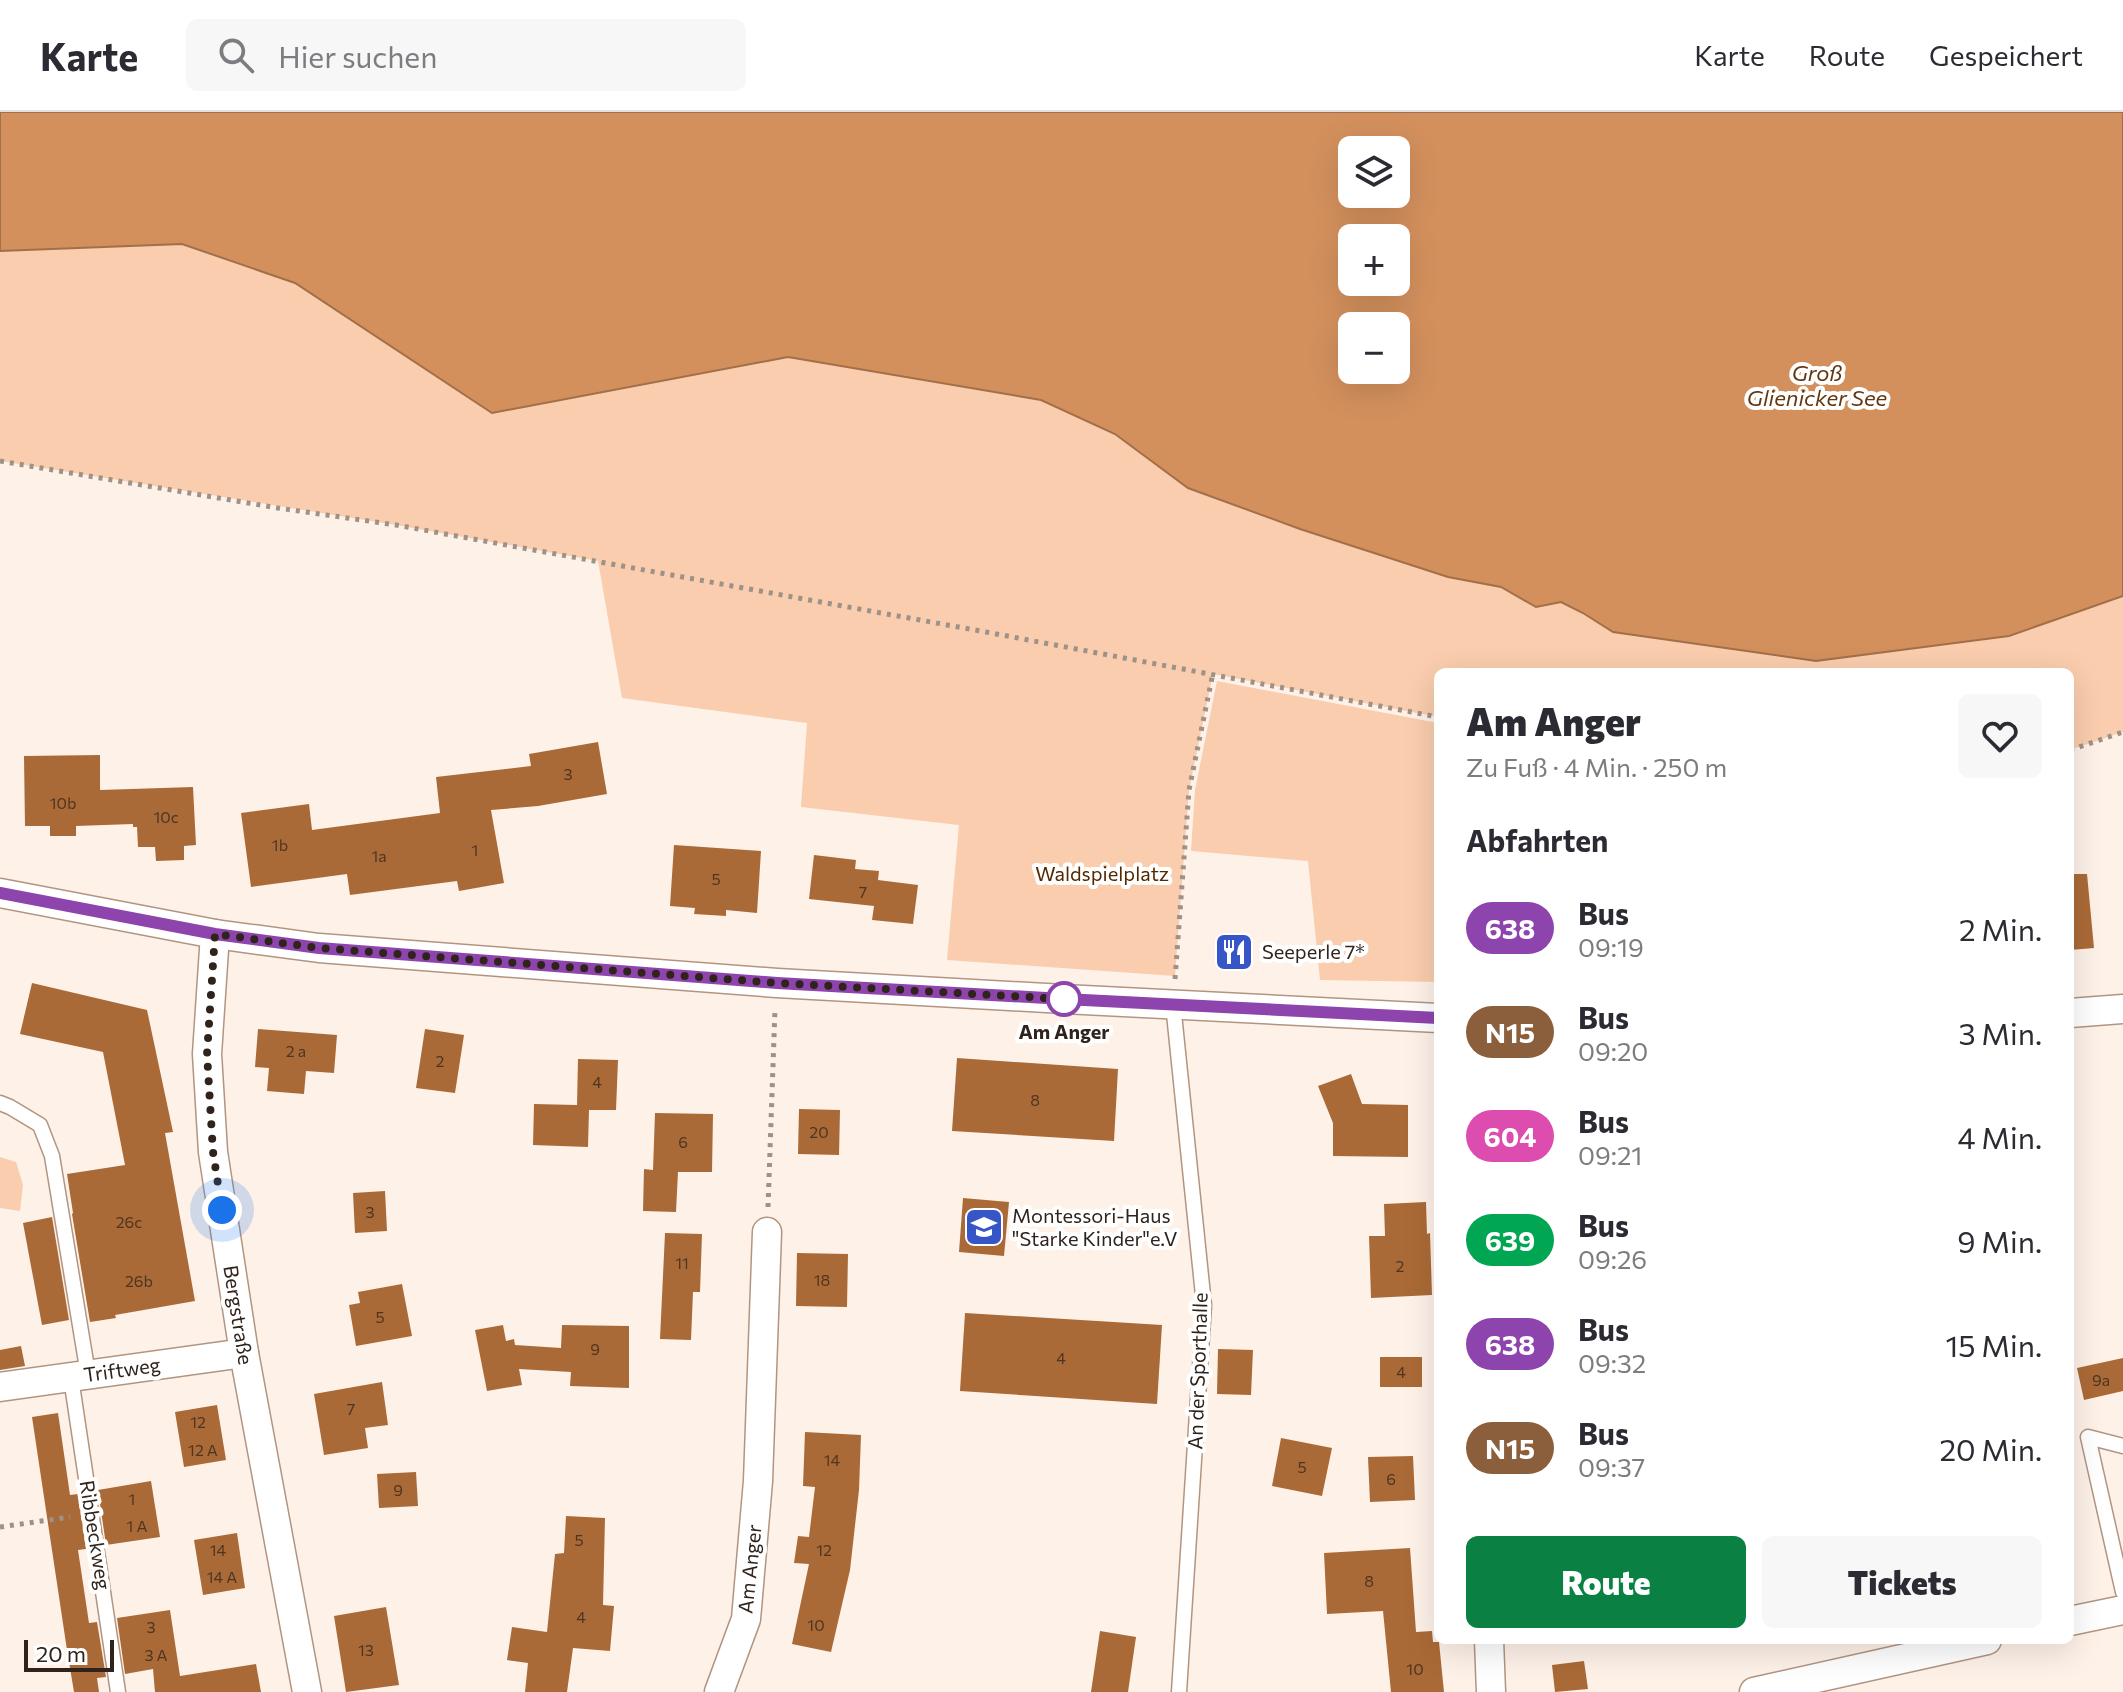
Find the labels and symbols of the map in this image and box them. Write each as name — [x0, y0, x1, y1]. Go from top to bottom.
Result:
water label: Groß Glienicker See — [1747, 359, 1888, 411]
house number: 3 — [563, 764, 573, 783]
house number: 10b — [50, 793, 76, 812]
house number: 10c — [153, 807, 179, 826]
house number: 1b — [272, 835, 288, 854]
house number: 1 — [472, 840, 478, 859]
house number: 1a — [371, 846, 387, 865]
park label: Waldspielplatz — [1035, 861, 1169, 885]
house number: 5 — [711, 869, 721, 888]
house number: 7 — [859, 882, 867, 901]
restaurant icon: Seeperle 7* — [1213, 931, 1255, 973]
place label: Seeperle 7* — [1262, 939, 1365, 963]
marker: Am Anger — [1047, 982, 1081, 1016]
place label: Am Anger — [1018, 1019, 1110, 1043]
house number: 2 a — [286, 1041, 306, 1060]
house number: 2 — [436, 1051, 445, 1070]
house number: 4 — [592, 1072, 602, 1091]
house number: 8 — [1030, 1090, 1040, 1109]
house number: 20 — [809, 1122, 829, 1141]
house number: 6 — [678, 1132, 688, 1151]
your location — [202, 1190, 242, 1230]
house number: 3 — [365, 1202, 375, 1221]
place label: Montessori-Haus "Starke Kinder"e.V — [1012, 1203, 1178, 1250]
school or university icon: Montessori-Haus "Starke Kinder"e.V — [963, 1206, 1005, 1248]
house number: 26c — [116, 1212, 142, 1231]
house number: 11 — [675, 1253, 689, 1272]
house number: 2 — [1396, 1256, 1405, 1275]
street label: Bergstraße — [219, 1263, 259, 1366]
house number: 18 — [814, 1270, 830, 1289]
house number: 26b — [125, 1271, 153, 1290]
street label: An der Sporthalle — [1182, 1292, 1212, 1450]
house number: 5 — [375, 1307, 385, 1326]
house number: 9 — [590, 1339, 600, 1358]
house number: 4 — [1056, 1348, 1066, 1367]
street label: Triftweg — [82, 1352, 162, 1386]
house number: 4 — [1396, 1362, 1406, 1381]
house number: 9a — [2092, 1370, 2110, 1389]
house number: 7 — [347, 1399, 355, 1418]
house number: 12 — [190, 1412, 206, 1431]
house number: 12 A — [188, 1440, 218, 1459]
house number: 14 — [824, 1450, 841, 1469]
house number: 5 — [1297, 1457, 1307, 1476]
house number: 6 — [1386, 1469, 1396, 1488]
street label: Ribbeckweg — [75, 1478, 117, 1591]
house number: 9 — [393, 1480, 403, 1499]
house number: 1 — [129, 1489, 135, 1508]
house number: 1 A — [127, 1516, 147, 1535]
street label: Am Anger — [732, 1523, 766, 1615]
house number: 5 — [574, 1530, 584, 1549]
house number: 14 — [210, 1540, 227, 1559]
house number: 12 — [816, 1540, 832, 1559]
house number: 14 A — [207, 1567, 237, 1586]
house number: 8 — [1364, 1571, 1374, 1590]
house number: 4 — [576, 1607, 586, 1626]
house number: 10 — [807, 1615, 825, 1634]
house number: 3 — [146, 1617, 156, 1636]
scale bar — [24, 1636, 114, 1672]
house number: 13 — [358, 1640, 374, 1659]
house number: 3 A — [144, 1645, 168, 1664]
house number: 10 — [1406, 1659, 1424, 1678]

